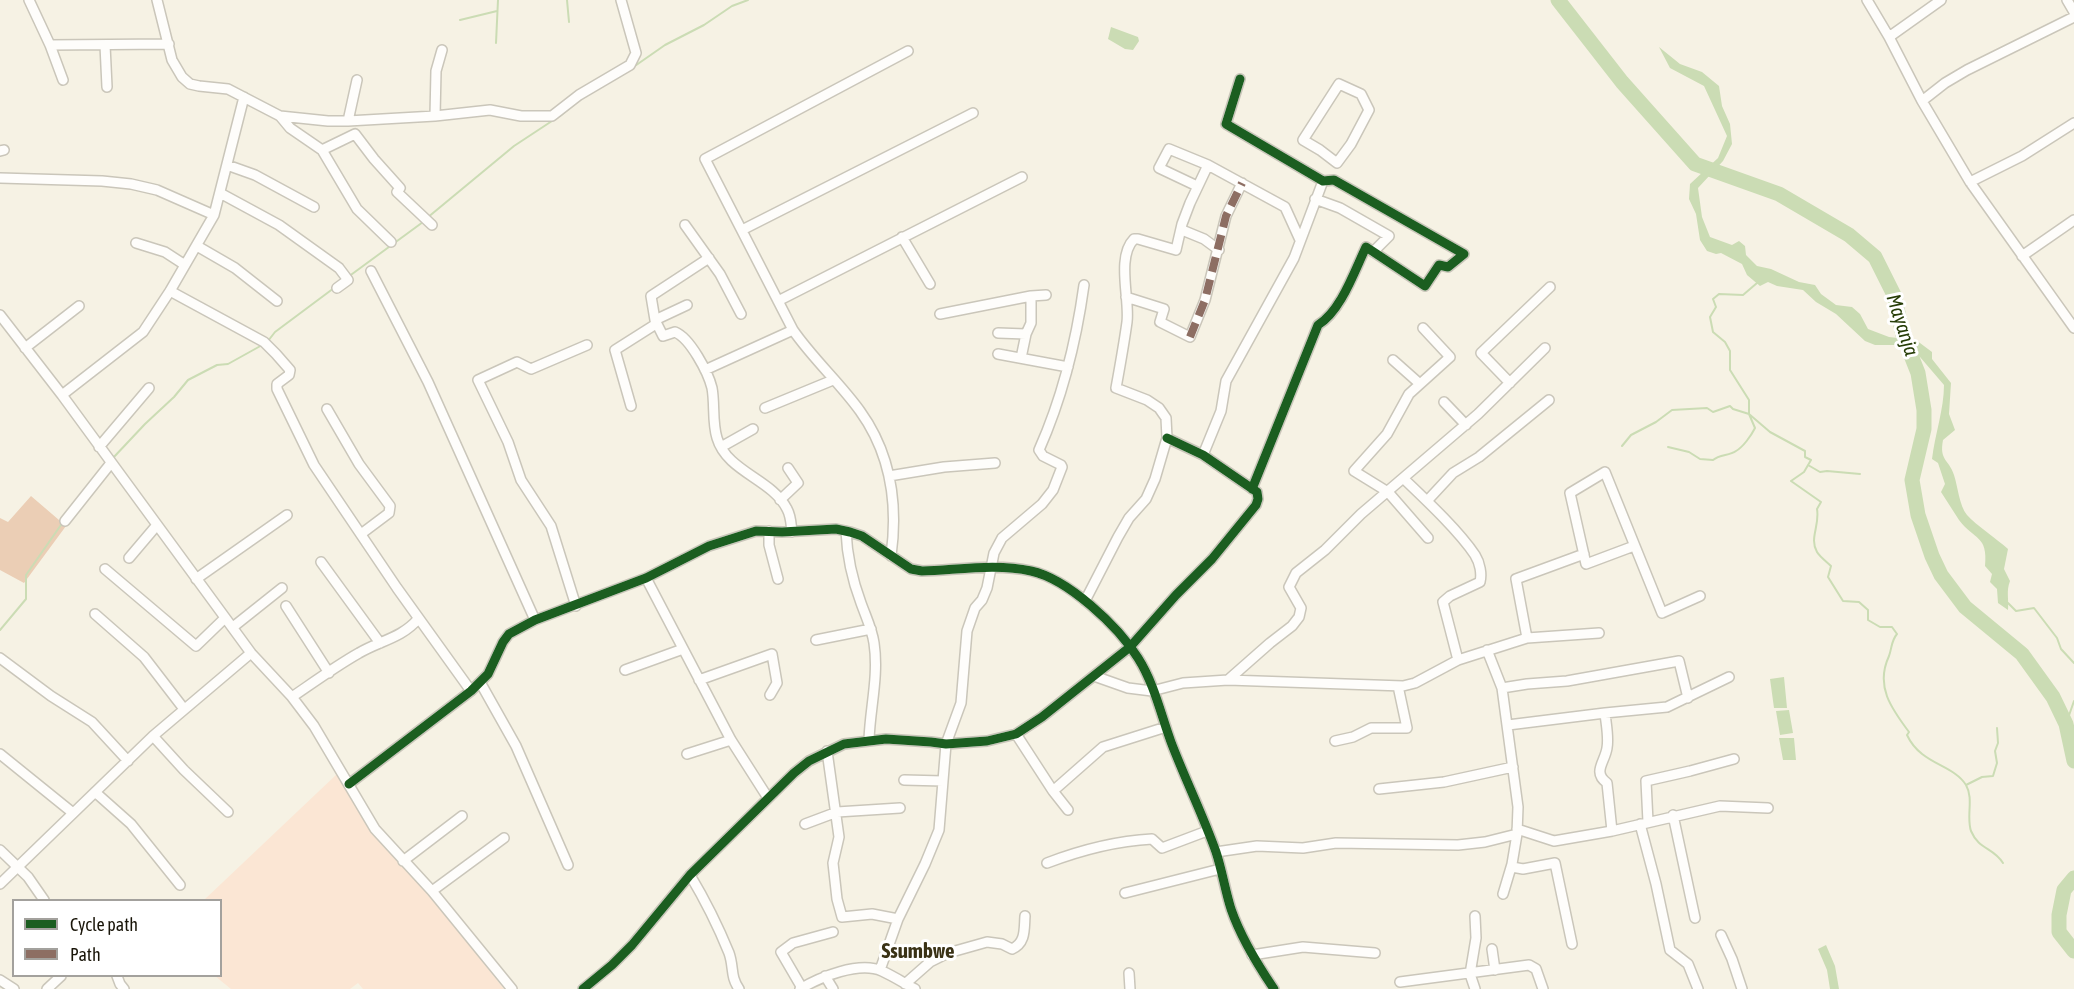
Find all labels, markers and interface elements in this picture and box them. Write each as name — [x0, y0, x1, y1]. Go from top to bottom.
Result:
water label: Mayanja — [1881, 291, 1923, 359]
legend — [12, 899, 222, 977]
text: Cycle path — [70, 914, 138, 935]
district label: Ssumbwe — [881, 938, 955, 964]
text: Path — [70, 944, 101, 965]

